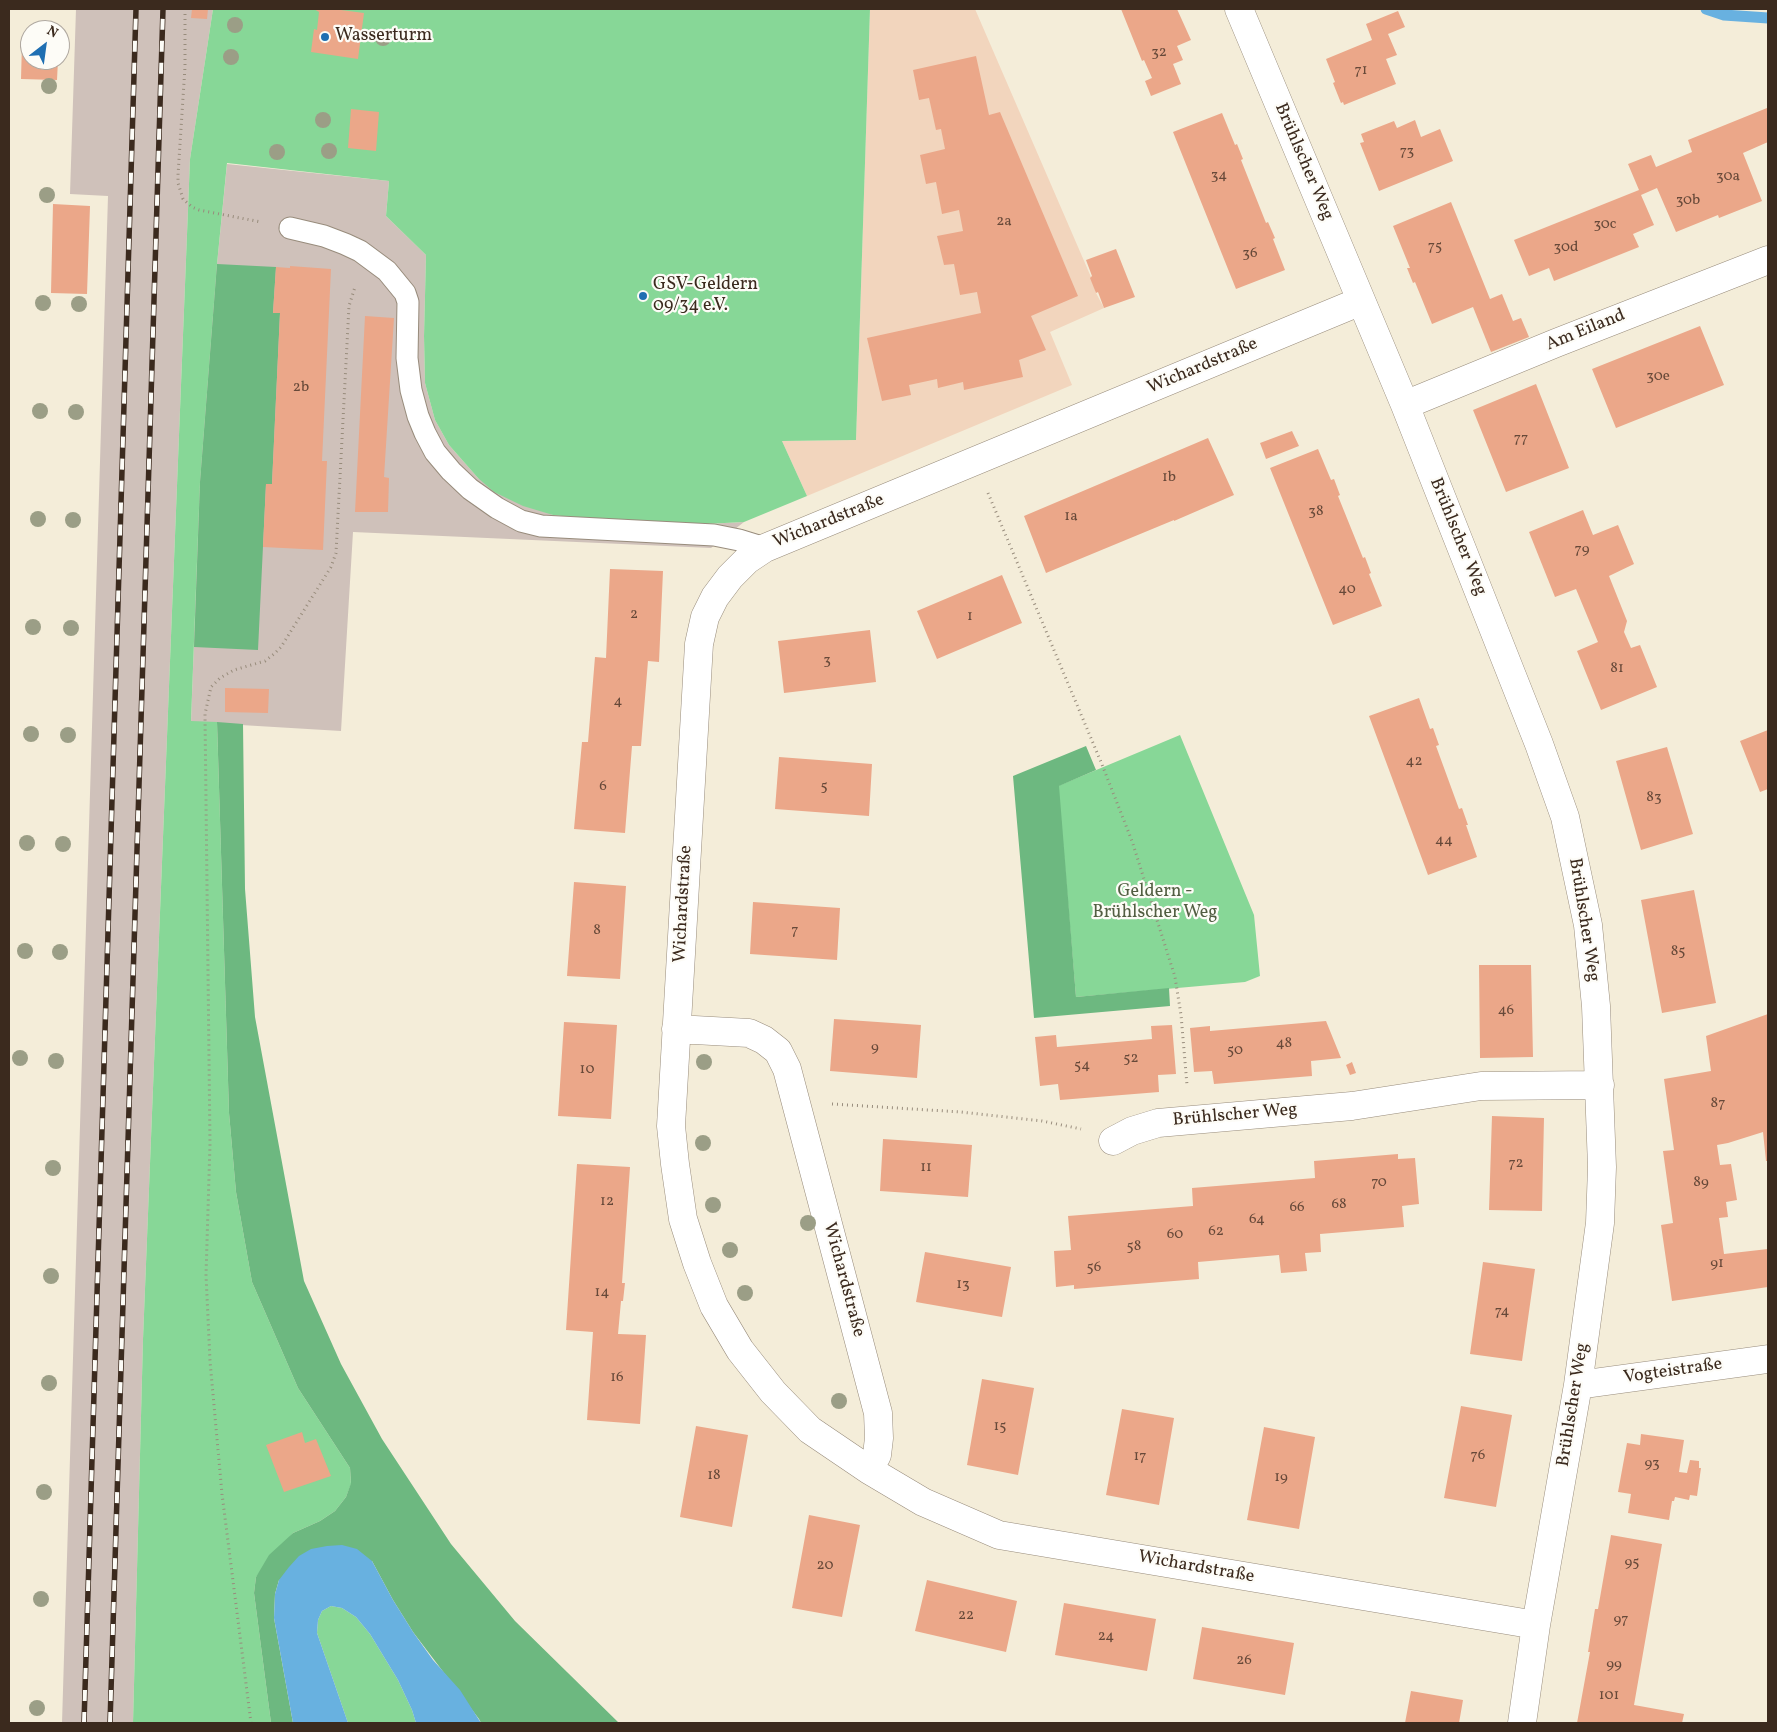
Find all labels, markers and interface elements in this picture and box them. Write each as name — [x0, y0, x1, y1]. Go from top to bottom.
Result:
north arrow — [20, 20, 70, 70]
text: N — [43, 22, 61, 43]
place label: Wasserturm — [335, 26, 432, 48]
marker: Wasserturm — [319, 31, 331, 43]
house number: 32 — [1151, 44, 1167, 62]
house number: 71 — [1354, 62, 1368, 80]
street label: Brühlscher Weg — [1269, 100, 1337, 224]
house number: 73 — [1400, 143, 1414, 161]
house number: 34 — [1211, 167, 1227, 185]
house number: 30a — [1716, 168, 1740, 186]
house number: 30b — [1676, 192, 1700, 210]
house number: 2a — [996, 213, 1012, 231]
house number: 30c — [1593, 216, 1617, 234]
house number: 75 — [1428, 238, 1442, 256]
house number: 30d — [1554, 239, 1578, 257]
house number: 36 — [1242, 245, 1258, 263]
place label: GSV-Geldern 09/34 e.V. — [653, 275, 758, 318]
marker: GSV-Geldern 09/34 e.V. — [637, 290, 649, 302]
street label: Am Eiland — [1543, 305, 1629, 357]
street label: Wichardstraße — [1145, 334, 1261, 400]
house number: 30e — [1646, 368, 1670, 386]
house number: 2b — [293, 379, 309, 397]
house number: 77 — [1514, 430, 1528, 448]
house number: 1b — [1162, 469, 1176, 487]
street label: Brühlscher Weg — [1424, 475, 1490, 599]
street label: Wichardstraße — [770, 490, 888, 554]
house number: 38 — [1308, 503, 1324, 521]
house number: 1a — [1064, 508, 1078, 526]
house number: 79 — [1575, 541, 1589, 559]
house number: 40 — [1338, 581, 1356, 599]
house number: 2 — [630, 606, 638, 624]
house number: 1 — [967, 608, 973, 626]
house number: 3 — [823, 652, 831, 670]
house number: 81 — [1610, 660, 1624, 678]
house number: 4 — [614, 693, 622, 711]
house number: 42 — [1405, 753, 1423, 771]
house number: 6 — [599, 778, 607, 796]
house number: 5 — [820, 778, 828, 796]
house number: 83 — [1646, 789, 1662, 807]
house number: 44 — [1435, 832, 1453, 850]
street label: Wichardstraße — [670, 845, 698, 963]
street label: Brühlscher Weg — [1563, 857, 1603, 983]
park label: Geldern - Brühlscher Weg — [1092, 882, 1218, 924]
house number: 8 — [593, 922, 601, 940]
house number: 7 — [791, 922, 799, 940]
house number: 85 — [1671, 943, 1685, 961]
house number: 46 — [1498, 1002, 1514, 1020]
house number: 48 — [1276, 1035, 1292, 1053]
house number: 9 — [871, 1039, 879, 1057]
house number: 50 — [1227, 1042, 1243, 1060]
house number: 52 — [1123, 1050, 1139, 1068]
house number: 54 — [1074, 1057, 1090, 1075]
house number: 10 — [580, 1061, 594, 1079]
house number: 87 — [1711, 1095, 1725, 1113]
street label: Brühlscher Weg — [1172, 1100, 1298, 1132]
house number: 72 — [1508, 1155, 1524, 1173]
house number: 11 — [920, 1159, 932, 1177]
house number: 70 — [1371, 1174, 1387, 1192]
house number: 89 — [1693, 1174, 1709, 1192]
house number: 12 — [600, 1193, 614, 1211]
house number: 68 — [1331, 1196, 1347, 1214]
house number: 66 — [1289, 1199, 1305, 1217]
house number: 64 — [1249, 1211, 1265, 1229]
street label: Wichardstraße — [817, 1220, 869, 1340]
house number: 62 — [1208, 1223, 1224, 1241]
house number: 60 — [1167, 1226, 1183, 1244]
house number: 58 — [1127, 1238, 1141, 1256]
house number: 91 — [1710, 1255, 1724, 1273]
house number: 56 — [1087, 1259, 1101, 1277]
house number: 13 — [956, 1276, 970, 1294]
house number: 14 — [595, 1284, 609, 1302]
house number: 74 — [1495, 1303, 1509, 1321]
street label: Brühlscher Weg — [1554, 1342, 1594, 1468]
street label: Vogteistraße — [1622, 1354, 1724, 1390]
house number: 16 — [610, 1369, 624, 1387]
house number: 15 — [993, 1418, 1007, 1436]
house number: 76 — [1471, 1447, 1485, 1465]
house number: 17 — [1133, 1448, 1147, 1466]
house number: 93 — [1644, 1455, 1660, 1473]
house number: 18 — [707, 1467, 721, 1485]
house number: 19 — [1274, 1469, 1288, 1487]
street label: Wichardstraße — [1136, 1547, 1256, 1589]
house number: 95 — [1625, 1554, 1639, 1572]
house number: 20 — [817, 1557, 833, 1575]
house number: 22 — [958, 1607, 974, 1625]
house number: 97 — [1613, 1611, 1629, 1629]
house number: 24 — [1098, 1628, 1114, 1646]
house number: 26 — [1236, 1652, 1252, 1670]
house number: 99 — [1606, 1656, 1622, 1674]
house number: 101 — [1599, 1687, 1619, 1705]

